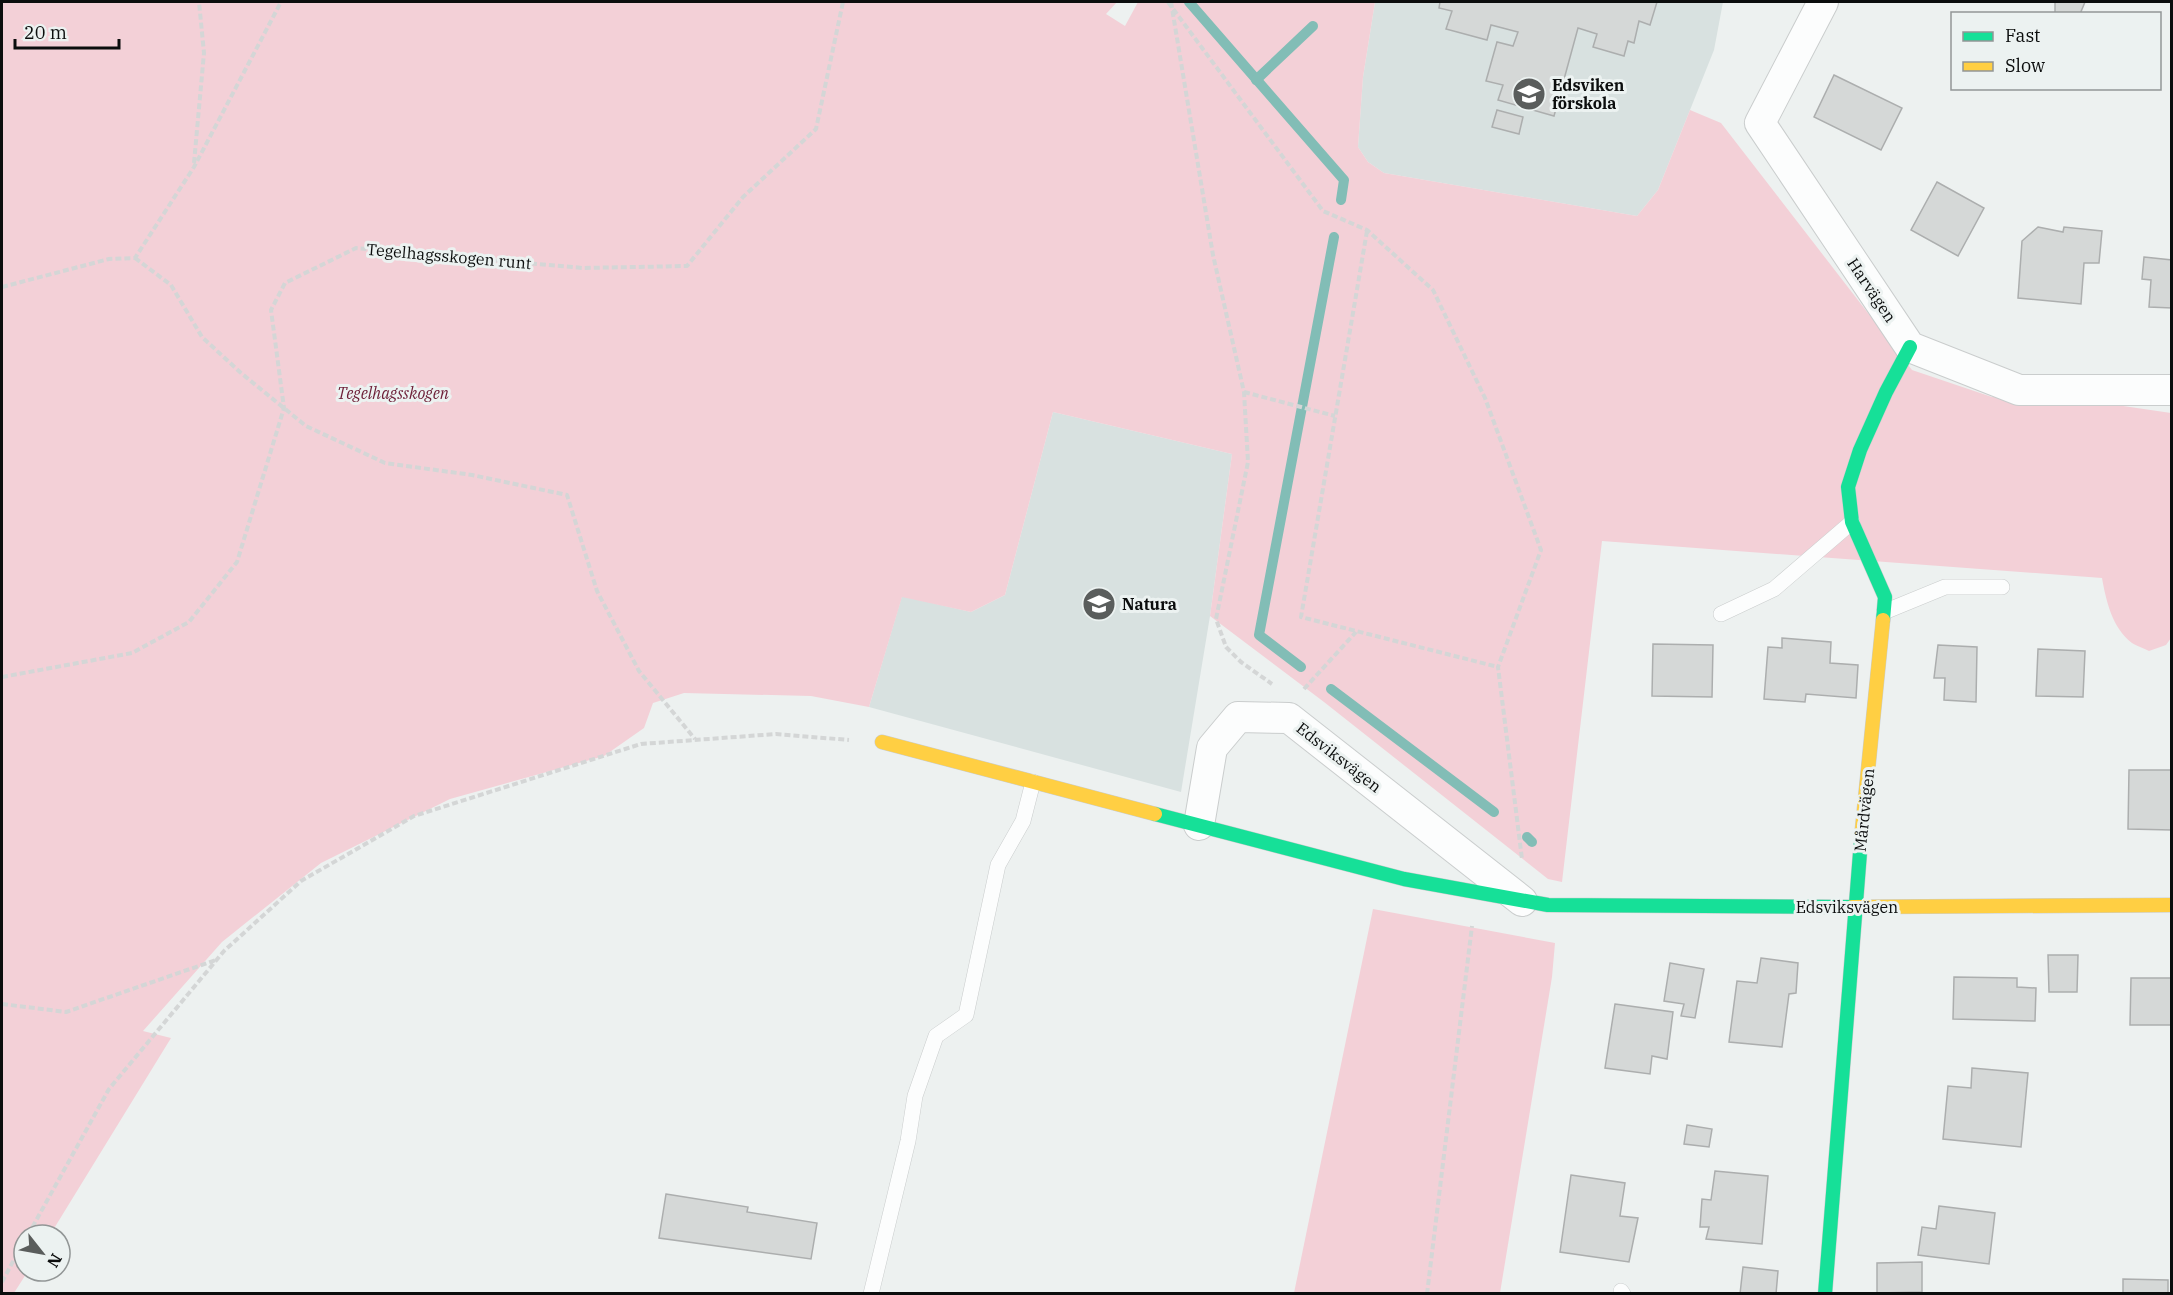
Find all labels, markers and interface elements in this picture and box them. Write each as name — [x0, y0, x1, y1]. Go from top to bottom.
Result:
scale bar — [15, 12, 118, 50]
legend — [1951, 12, 2161, 90]
text: 20 m — [24, 21, 67, 44]
text: Fast — [2005, 24, 2040, 47]
text: Slow — [2005, 54, 2045, 77]
place label: Edsviken förskola — [1552, 75, 1625, 113]
school or university icon: Edsviken förskola — [1511, 76, 1547, 112]
street label: Tegelhagsskogen runt — [366, 239, 533, 273]
street label: Harvägen — [1843, 254, 1901, 326]
park label: Tegelhagsskogen — [337, 383, 449, 403]
school or university icon: Natura — [1081, 586, 1117, 622]
place label: Natura — [1122, 594, 1177, 614]
street label: Edsviksvägen — [1292, 718, 1386, 796]
street label: Mårdvägen — [1850, 767, 1878, 853]
street label: Edsviksvägen — [1796, 897, 1898, 917]
north arrow — [12, 1223, 72, 1283]
text: N — [43, 1250, 67, 1271]

